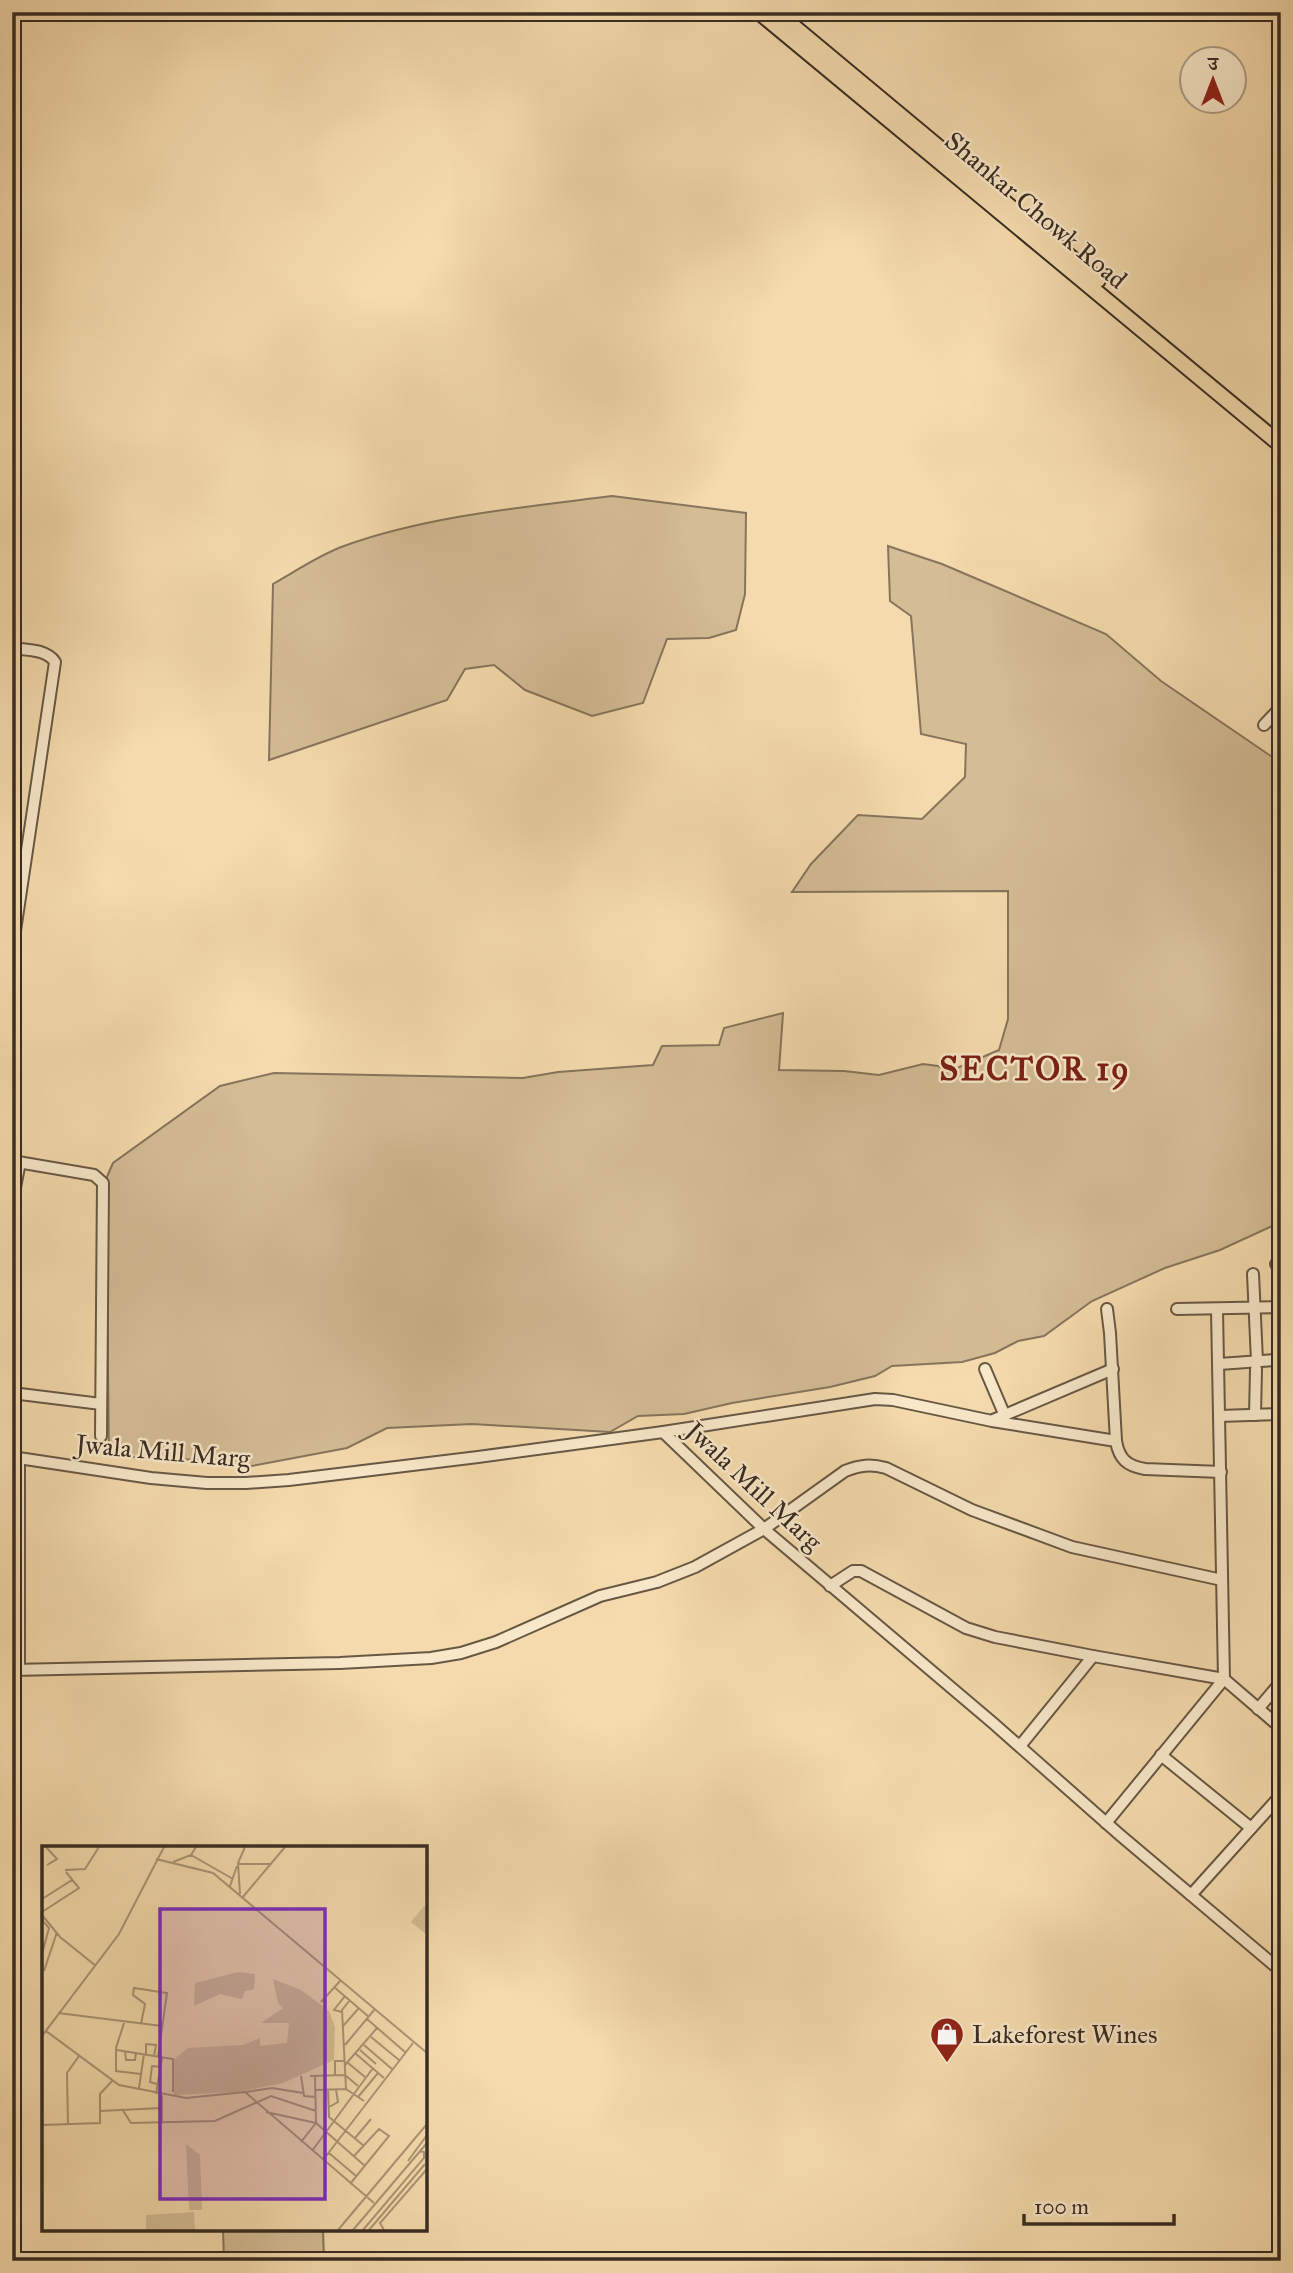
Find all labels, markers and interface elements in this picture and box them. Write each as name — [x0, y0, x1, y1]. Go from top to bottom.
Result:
north arrow — [1178, 46, 1248, 116]
text: उ — [1206, 52, 1219, 75]
street label: Shankar Chowk Road — [938, 124, 1134, 296]
district label: SECTOR 19 — [939, 1049, 1131, 1090]
street label: Jwala Mill Marg — [677, 1413, 829, 1558]
street label: Jwala Mill Marg — [72, 1427, 252, 1475]
inset map — [42, 1846, 427, 2231]
shop icon: Lakeforest Wines — [928, 2015, 966, 2064]
place label: Lakeforest Wines — [972, 2018, 1158, 2050]
scale bar — [1024, 2182, 1174, 2226]
text: 100 m — [1034, 2194, 1089, 2220]

